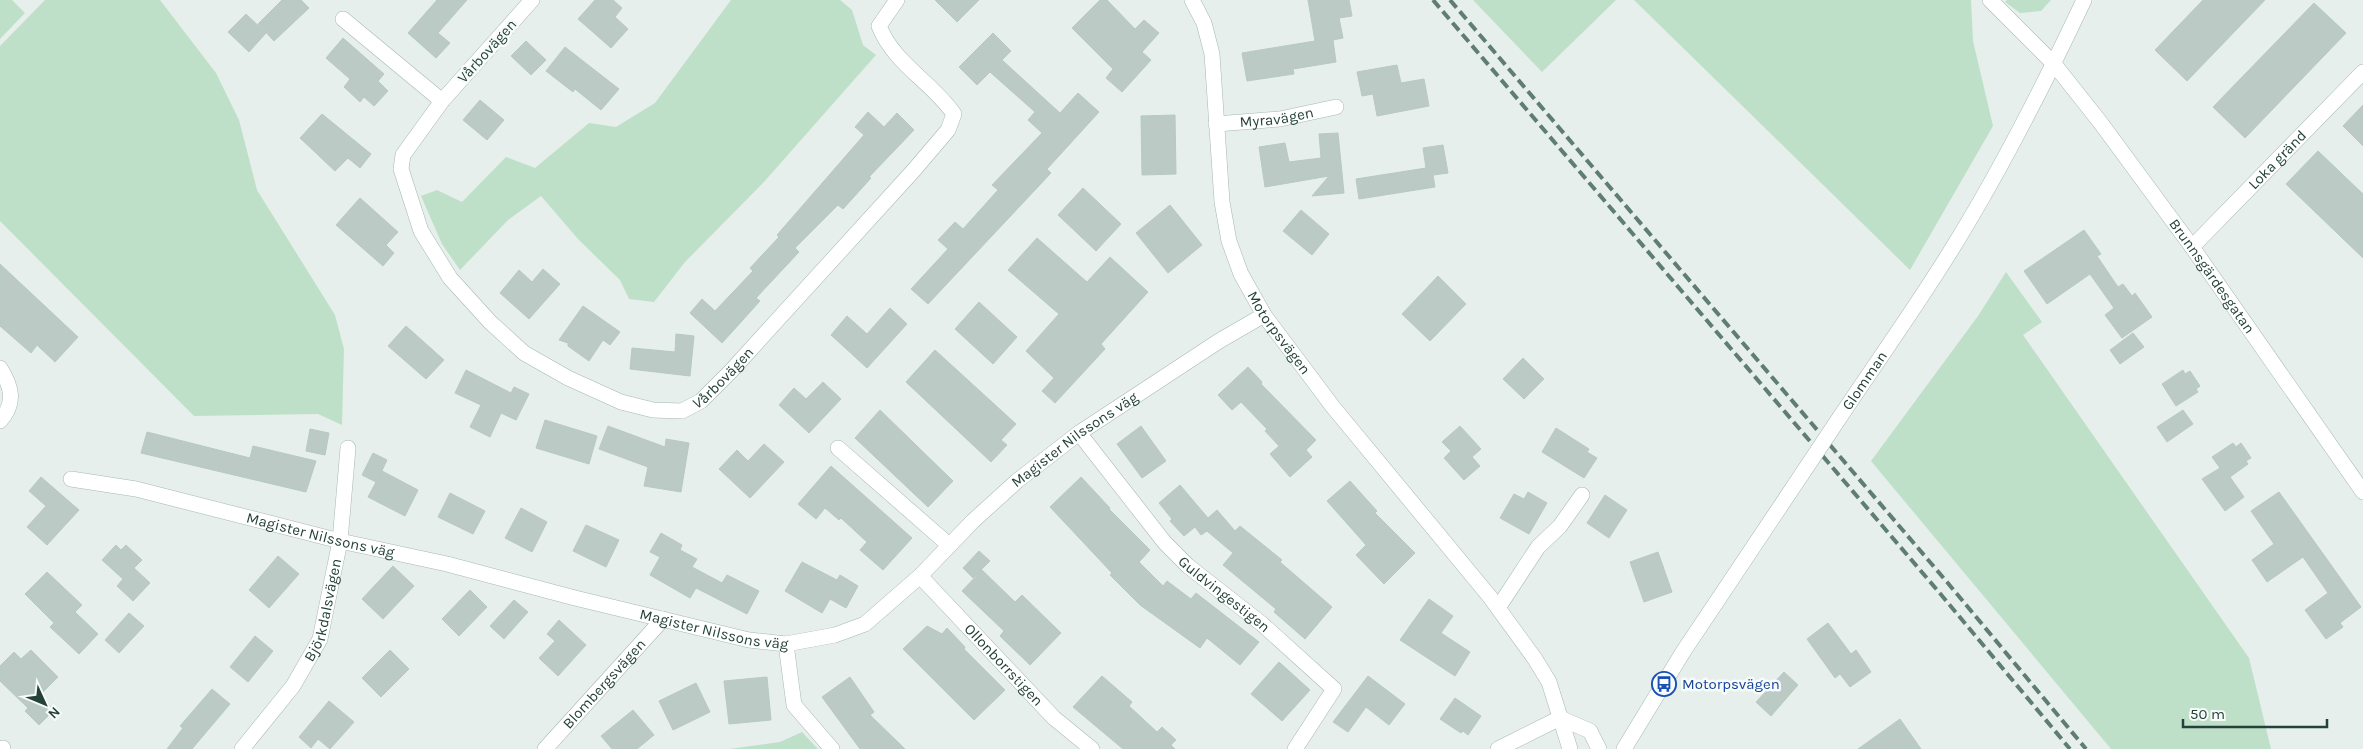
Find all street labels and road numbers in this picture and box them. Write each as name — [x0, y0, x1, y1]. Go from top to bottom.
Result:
street label: Vårbovägen — [454, 15, 520, 87]
street label: Myravägen — [1239, 103, 1315, 131]
street label: Loka gränd — [2244, 126, 2310, 193]
street label: Brunnsgärdesgatan — [2165, 215, 2259, 337]
street label: Motorpsvägen — [1243, 288, 1314, 378]
street label: Vårbovägen — [690, 343, 757, 413]
street label: Glomman — [1838, 348, 1891, 414]
street label: Magister Nilssons väg — [1008, 388, 1142, 491]
street label: Magister Nilssons väg — [245, 509, 397, 562]
street label: Guldvingestigen — [1174, 552, 1274, 636]
street label: Björkdalsvägen — [300, 557, 345, 665]
street label: Magister Nilssons väg — [638, 605, 790, 653]
street label: Ollonborrstigen — [961, 620, 1047, 710]
street label: Blombergsvägen — [559, 635, 649, 732]

